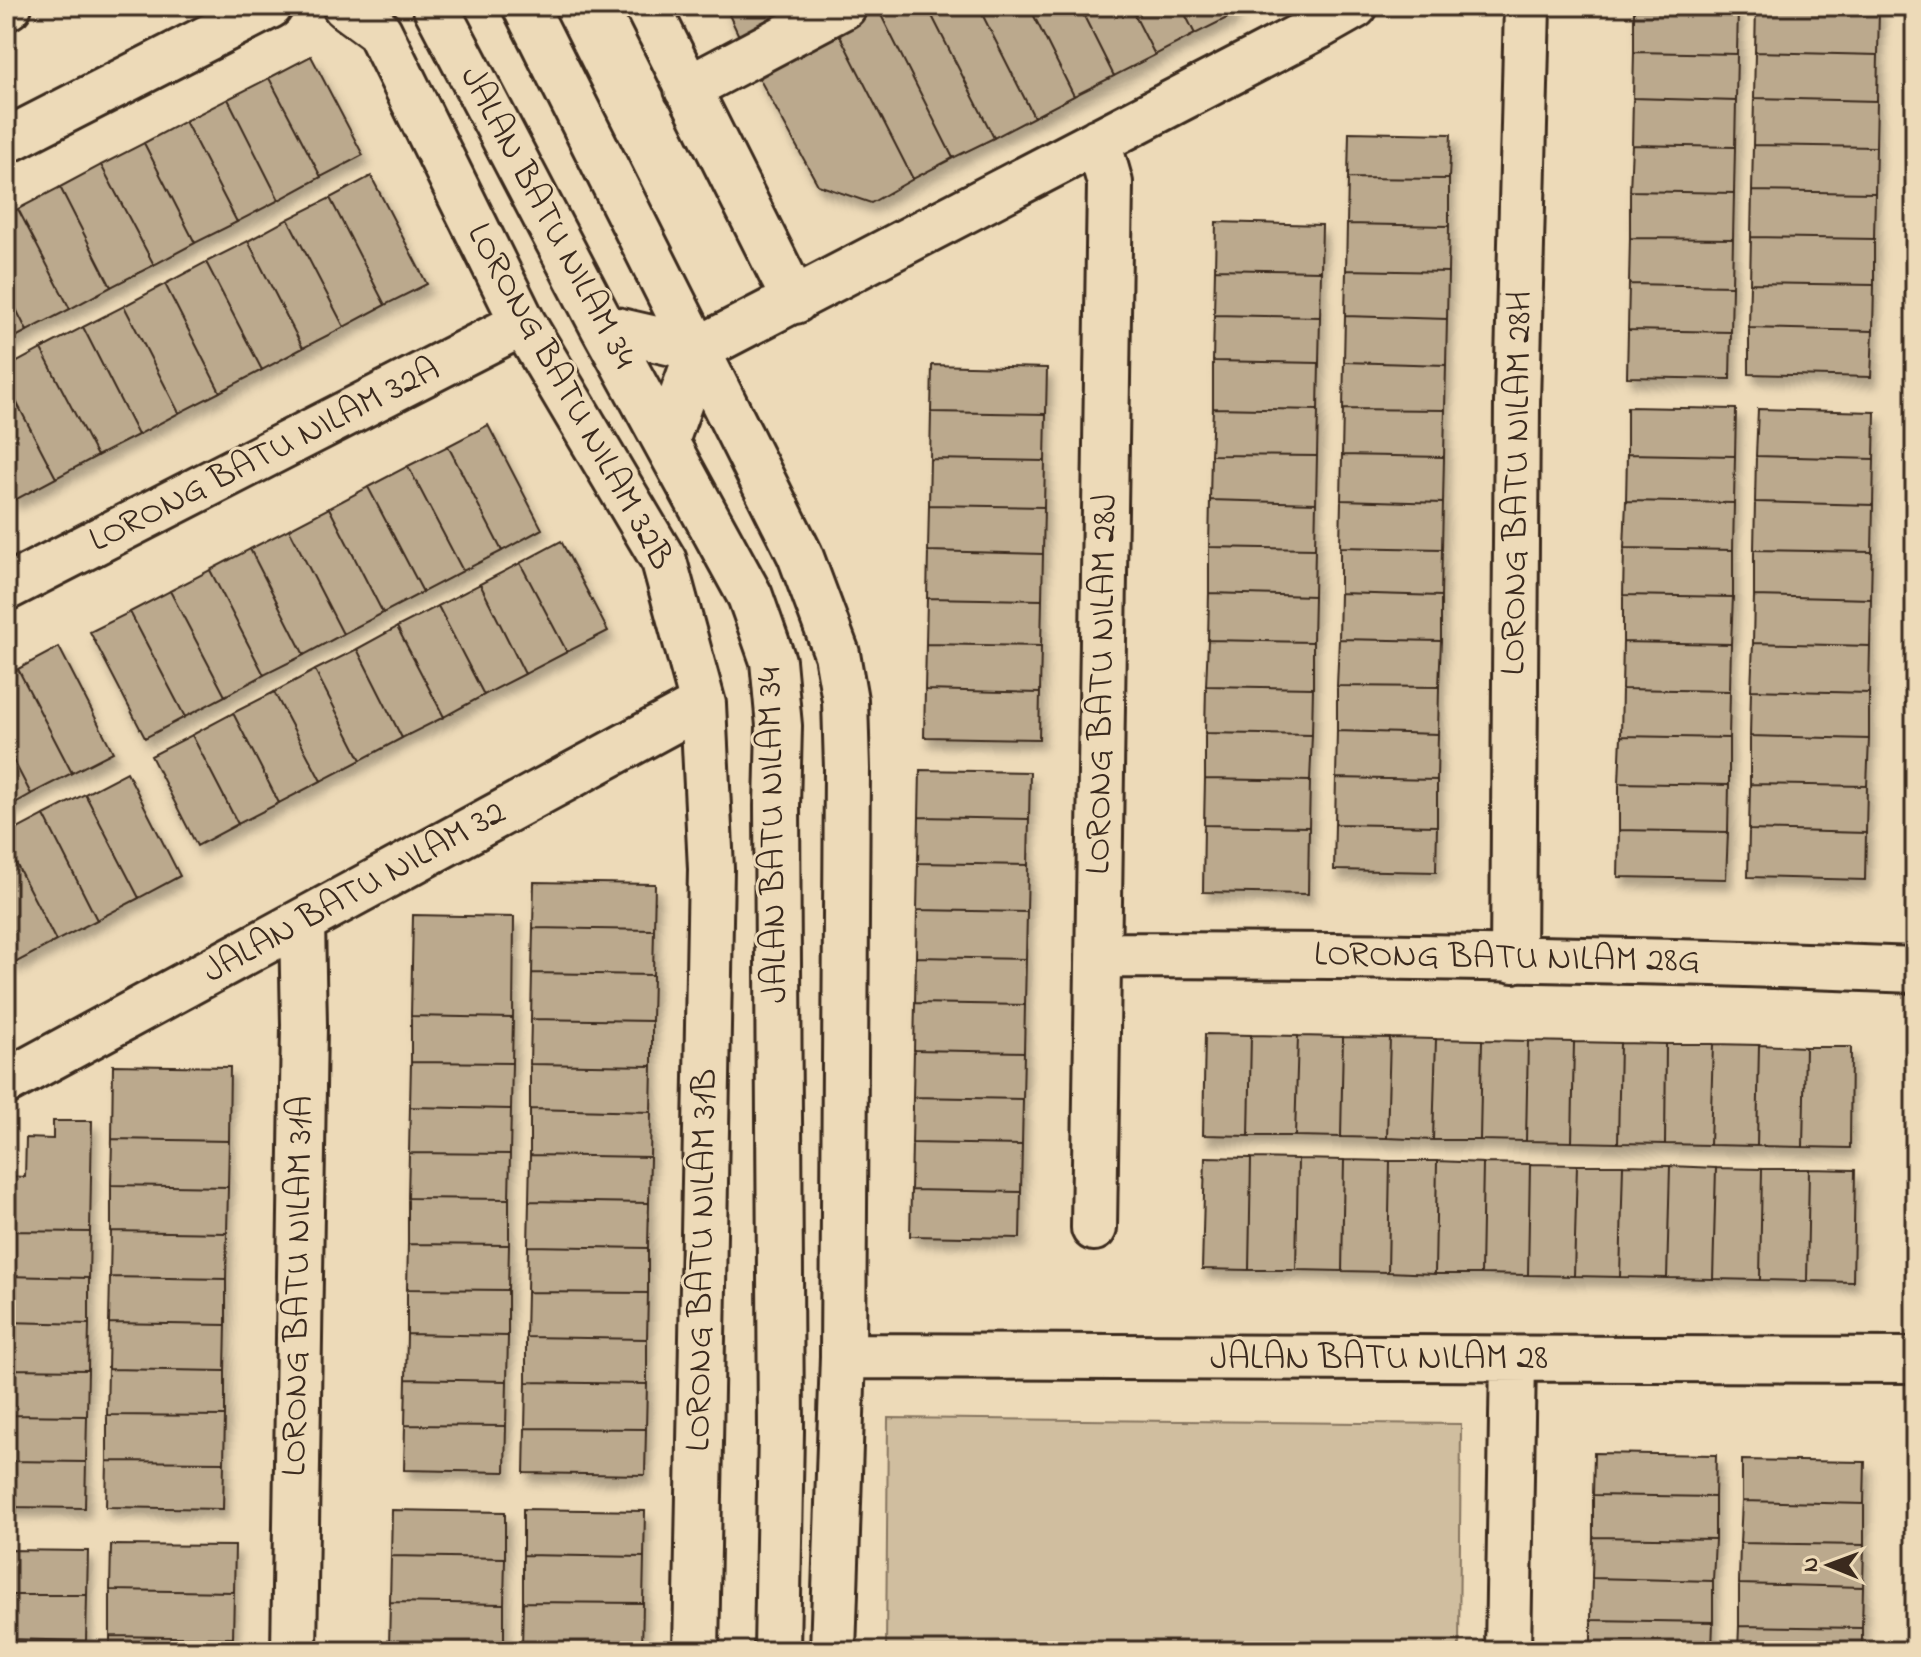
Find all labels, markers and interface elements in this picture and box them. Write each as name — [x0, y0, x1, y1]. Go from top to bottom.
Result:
street label: JALAN BATU NILAM 34 — [445, 57, 649, 379]
street label: LORONG BATU NILAM 32B — [451, 214, 687, 580]
street label: LORONG BATU NILAM 28H — [1488, 290, 1548, 676]
street label: LORONG BATU NILAM 32A — [80, 344, 450, 568]
street label: LORONG BATU NILAM 28J — [1073, 493, 1133, 875]
street label: JALAN BATU NILAM 34 — [745, 666, 803, 1004]
street label: JALAN BATU NILAM 32 — [194, 788, 516, 998]
street label: LORONG BATU NILAM 28G — [1313, 929, 1701, 989]
street label: LORONG BATU NILAM 31B — [673, 1068, 733, 1452]
street label: LORONG BATU NILAM 31A — [269, 1095, 329, 1477]
street label: JALAN BATU NILAM 28 — [1210, 1333, 1548, 1386]
north arrow — [1789, 1525, 1869, 1605]
text: N — [1796, 1557, 1828, 1572]

